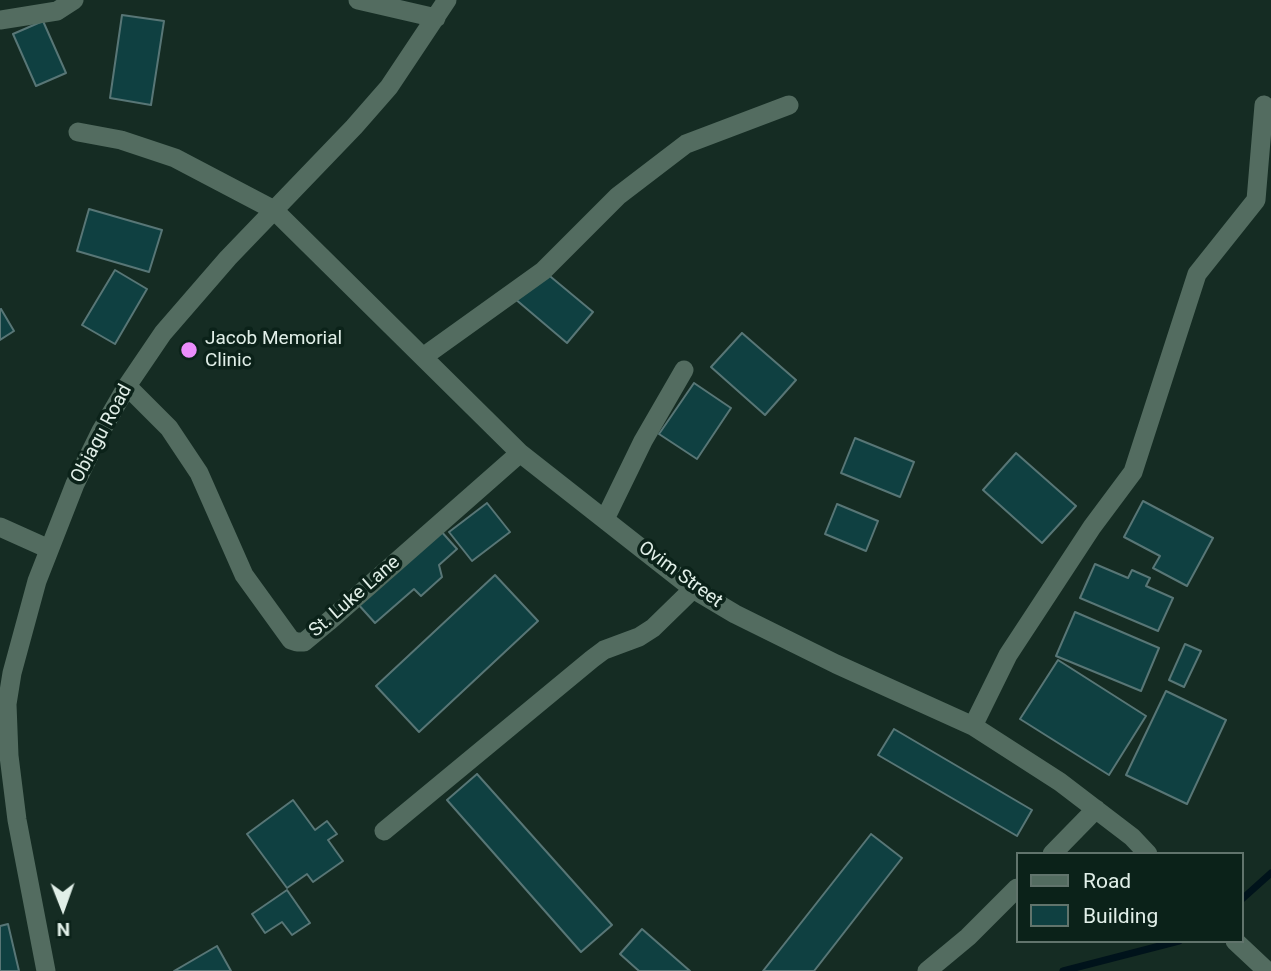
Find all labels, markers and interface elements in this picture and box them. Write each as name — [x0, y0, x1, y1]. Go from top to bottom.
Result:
place label: Jacob Memorial Clinic — [205, 328, 342, 372]
marker: Jacob Memorial Clinic — [179, 340, 199, 360]
street label: Obiagu Road — [67, 381, 137, 487]
street label: Ovim Street — [633, 537, 727, 613]
street label: St. Luke Lane — [305, 551, 405, 643]
legend — [1016, 852, 1243, 943]
text: Road — [1083, 869, 1131, 893]
north arrow — [28, 873, 98, 943]
text: Building — [1083, 904, 1158, 928]
text: N — [56, 918, 70, 941]

